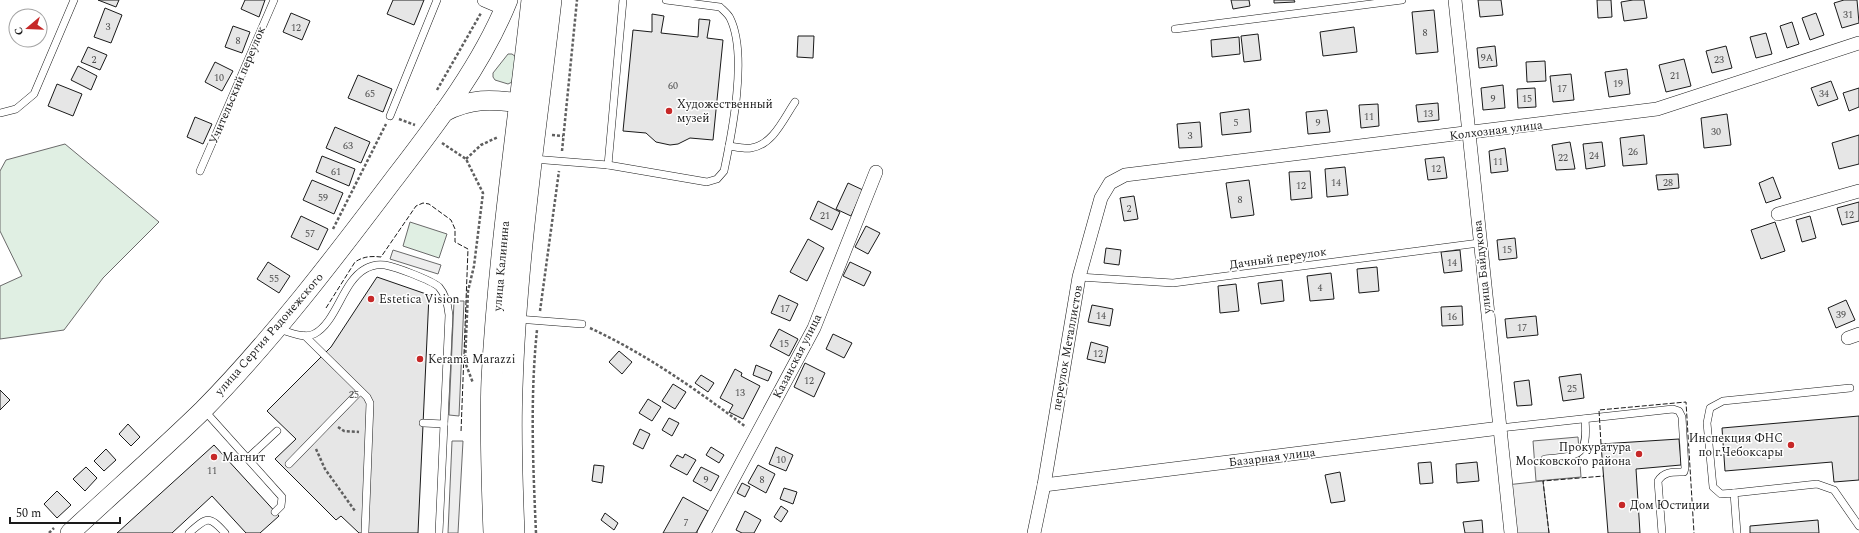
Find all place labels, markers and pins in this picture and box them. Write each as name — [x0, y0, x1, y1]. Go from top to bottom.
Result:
place label: Художественный музей — [677, 95, 773, 128]
marker: Художественный музей — [664, 106, 674, 116]
place label: Estetica Vision — [379, 290, 460, 309]
marker: Estetica Vision — [366, 294, 376, 304]
place label: Kerama Marazzi — [428, 350, 516, 369]
marker: Kerama Marazzi — [415, 354, 425, 364]
place label: Инспекция ФНС по г.Чебоксары — [1689, 429, 1783, 462]
place label: Прокуратура Московского района — [1515, 438, 1631, 471]
marker: Инспекция ФНС по г.Чебоксары — [1786, 440, 1796, 450]
place label: Магнит — [222, 448, 265, 467]
marker: Прокуратура Московского района — [1634, 449, 1644, 459]
marker: Магнит — [209, 452, 219, 462]
place label: Дом Юстиции — [1630, 496, 1710, 515]
marker: Дом Юстиции — [1617, 500, 1627, 510]

